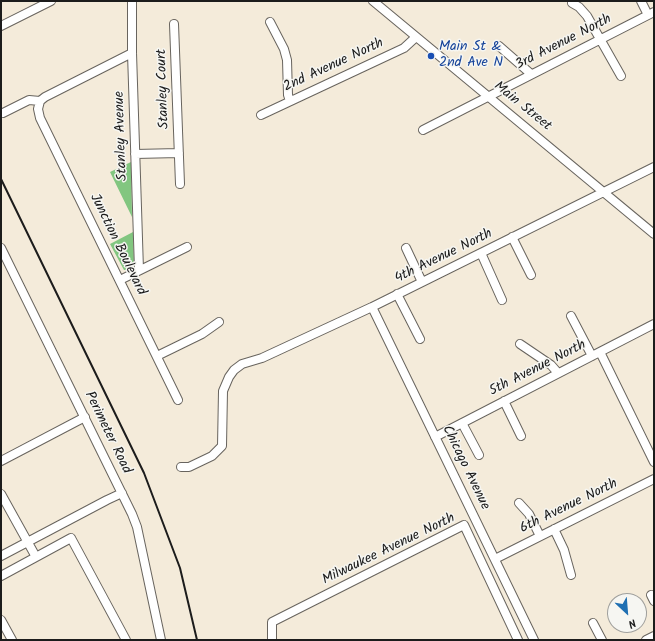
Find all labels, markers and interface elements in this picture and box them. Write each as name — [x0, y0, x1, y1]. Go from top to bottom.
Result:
street label: 3rd Avenue North — [513, 12, 615, 74]
street label: 2nd Avenue North — [281, 35, 387, 97]
place label: Main St & 2nd Ave N — [439, 40, 503, 72]
street label: Stanley Court — [154, 49, 174, 129]
marker: Main St & 2nd Ave N — [426, 51, 436, 61]
street label: Main Street — [490, 79, 554, 135]
street label: Stanley Avenue — [112, 91, 132, 181]
street label: Junction Boulevard — [85, 191, 149, 299]
street label: 4th Avenue North — [392, 226, 496, 288]
street label: 5th Avenue North — [487, 337, 589, 401]
street label: Perimeter Road — [80, 389, 134, 477]
street label: Chicago Avenue — [437, 423, 493, 513]
street label: 6th Avenue North — [517, 476, 621, 538]
street label: Milwaukee Avenue North — [320, 511, 458, 589]
north arrow — [607, 593, 647, 633]
text: N — [625, 613, 639, 632]

